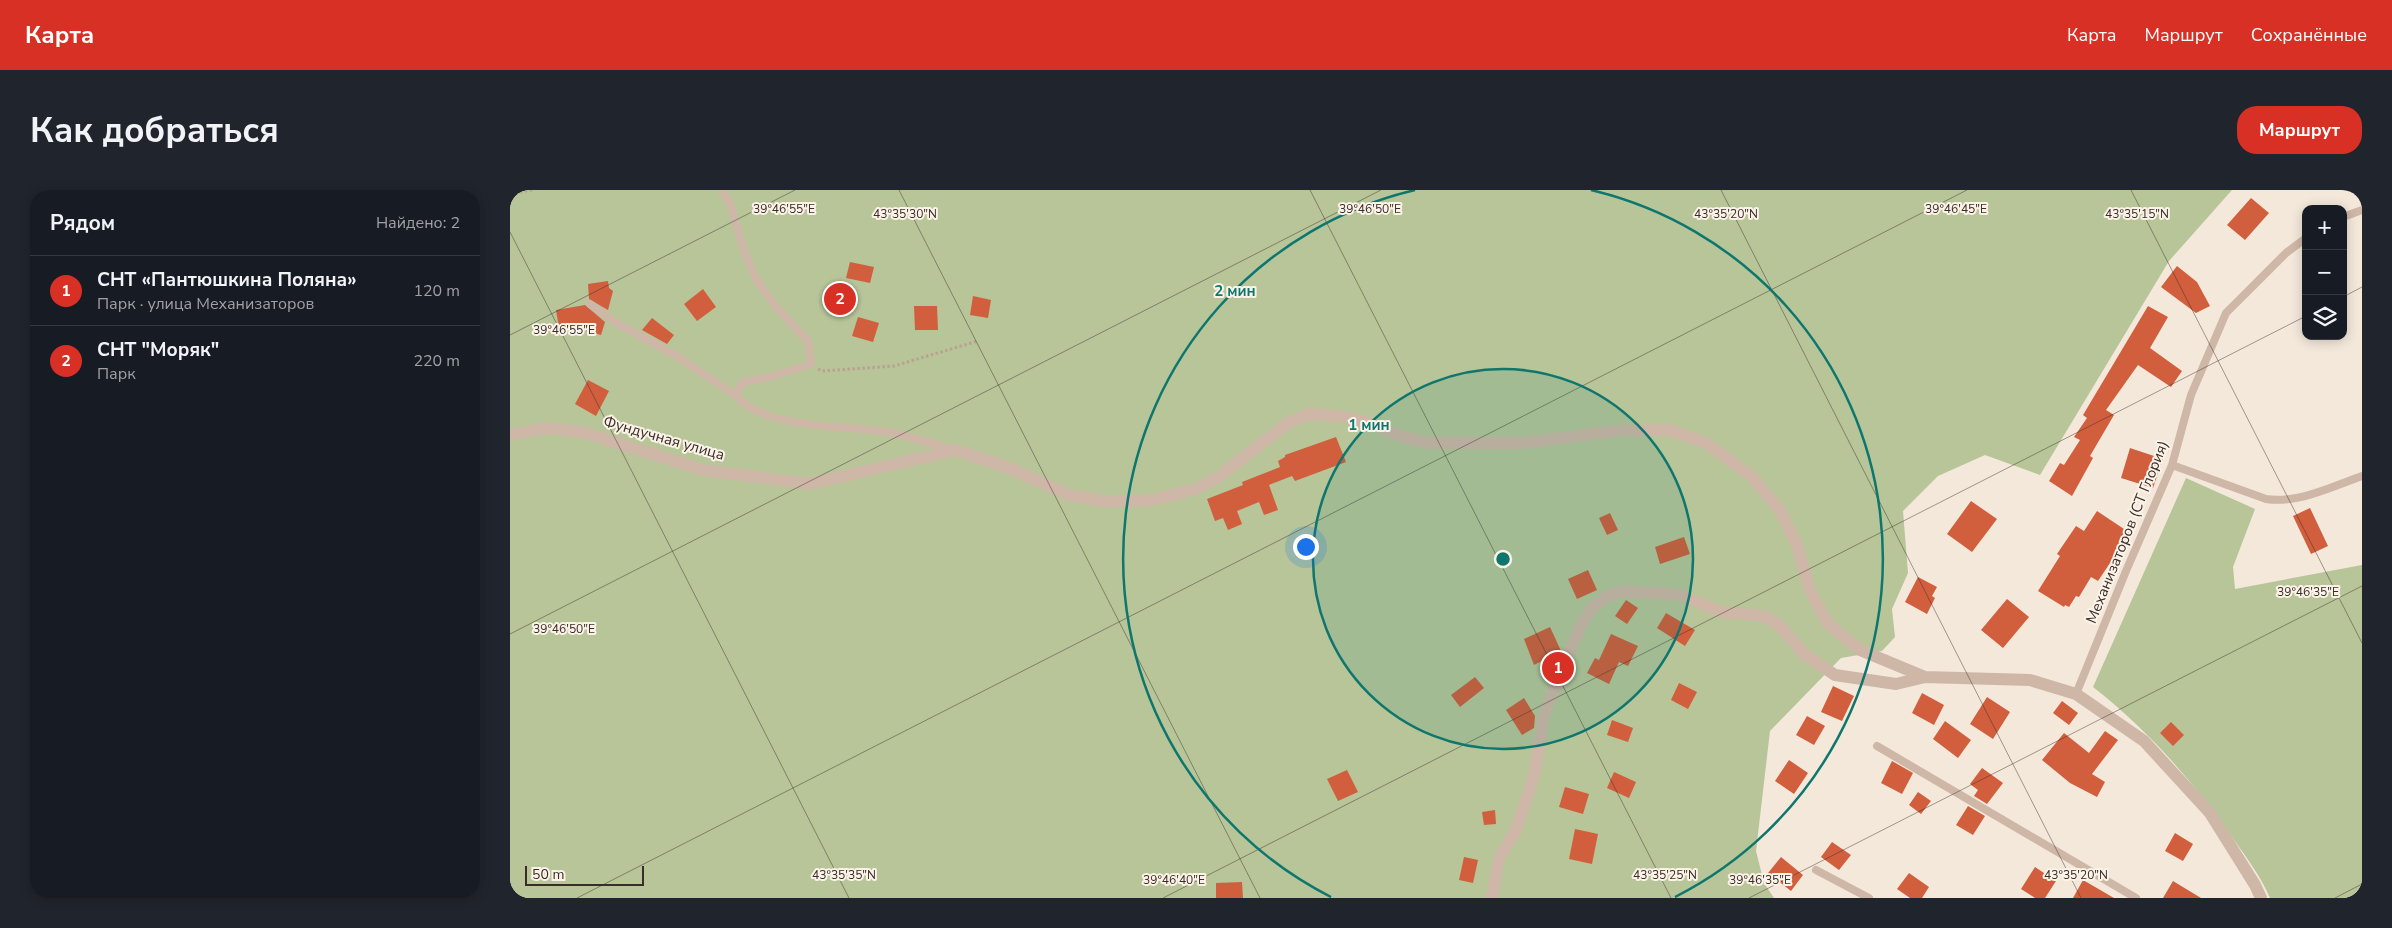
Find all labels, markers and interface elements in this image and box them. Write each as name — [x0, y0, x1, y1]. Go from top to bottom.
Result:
text: Карта — [25, 19, 94, 51]
text: Карта — [2067, 23, 2117, 47]
text: Маршрут — [2145, 23, 2223, 47]
text: Сохранённые — [2251, 23, 2367, 47]
button: Маршрут — [2237, 106, 2362, 154]
text: Как добраться — [30, 107, 279, 154]
text: 39°46'55"E — [753, 201, 815, 217]
text: 39°46'50"E — [1339, 201, 1401, 217]
text: 39°46'45"E — [1925, 201, 1987, 217]
map controls — [2302, 205, 2347, 340]
button: + — [2302, 205, 2347, 250]
text: 43°35'30"N — [873, 206, 937, 222]
text: 43°35'20"N — [1694, 206, 1758, 222]
text: 43°35'15"N — [2105, 206, 2169, 222]
text: Рядом — [50, 209, 115, 237]
text: Найдено: 2 — [376, 212, 460, 234]
button: − — [2302, 250, 2347, 295]
text: СНТ «Пантюшкина Поляна» — [97, 267, 357, 293]
text: 1 — [61, 280, 71, 302]
text: 120 m — [413, 280, 460, 302]
pin: 2 — [824, 280, 856, 318]
text: 2 мин — [1214, 281, 1256, 301]
text: Парк · улица Механизаторов — [97, 293, 314, 315]
button: layers — [2302, 295, 2347, 340]
text: 39°46'55"E — [533, 322, 595, 338]
text: СНТ "Моряк" — [97, 337, 219, 363]
text: 2 — [61, 350, 71, 372]
text: 220 m — [413, 350, 460, 372]
text: Парк — [97, 363, 136, 385]
street label: Фундучная улица — [601, 411, 727, 465]
text: 1 мин — [1348, 415, 1390, 435]
street label: Механизаторов (СТ Глория) — [2081, 438, 2173, 626]
your location — [1293, 534, 1319, 560]
centre of rings — [1494, 550, 1512, 568]
text: 39°46'35"E — [2277, 584, 2339, 600]
text: 39°46'50"E — [533, 621, 595, 637]
pin: 1 — [1542, 649, 1574, 687]
scale bar — [525, 863, 644, 886]
text: 50 m — [532, 865, 564, 884]
text: 43°35'35"N — [812, 867, 876, 883]
text: 43°35'25"N — [1633, 867, 1697, 883]
text: 43°35'20"N — [2044, 867, 2108, 883]
text: 39°46'40"E — [1143, 872, 1205, 888]
text: 39°46'35"E — [1729, 872, 1791, 888]

